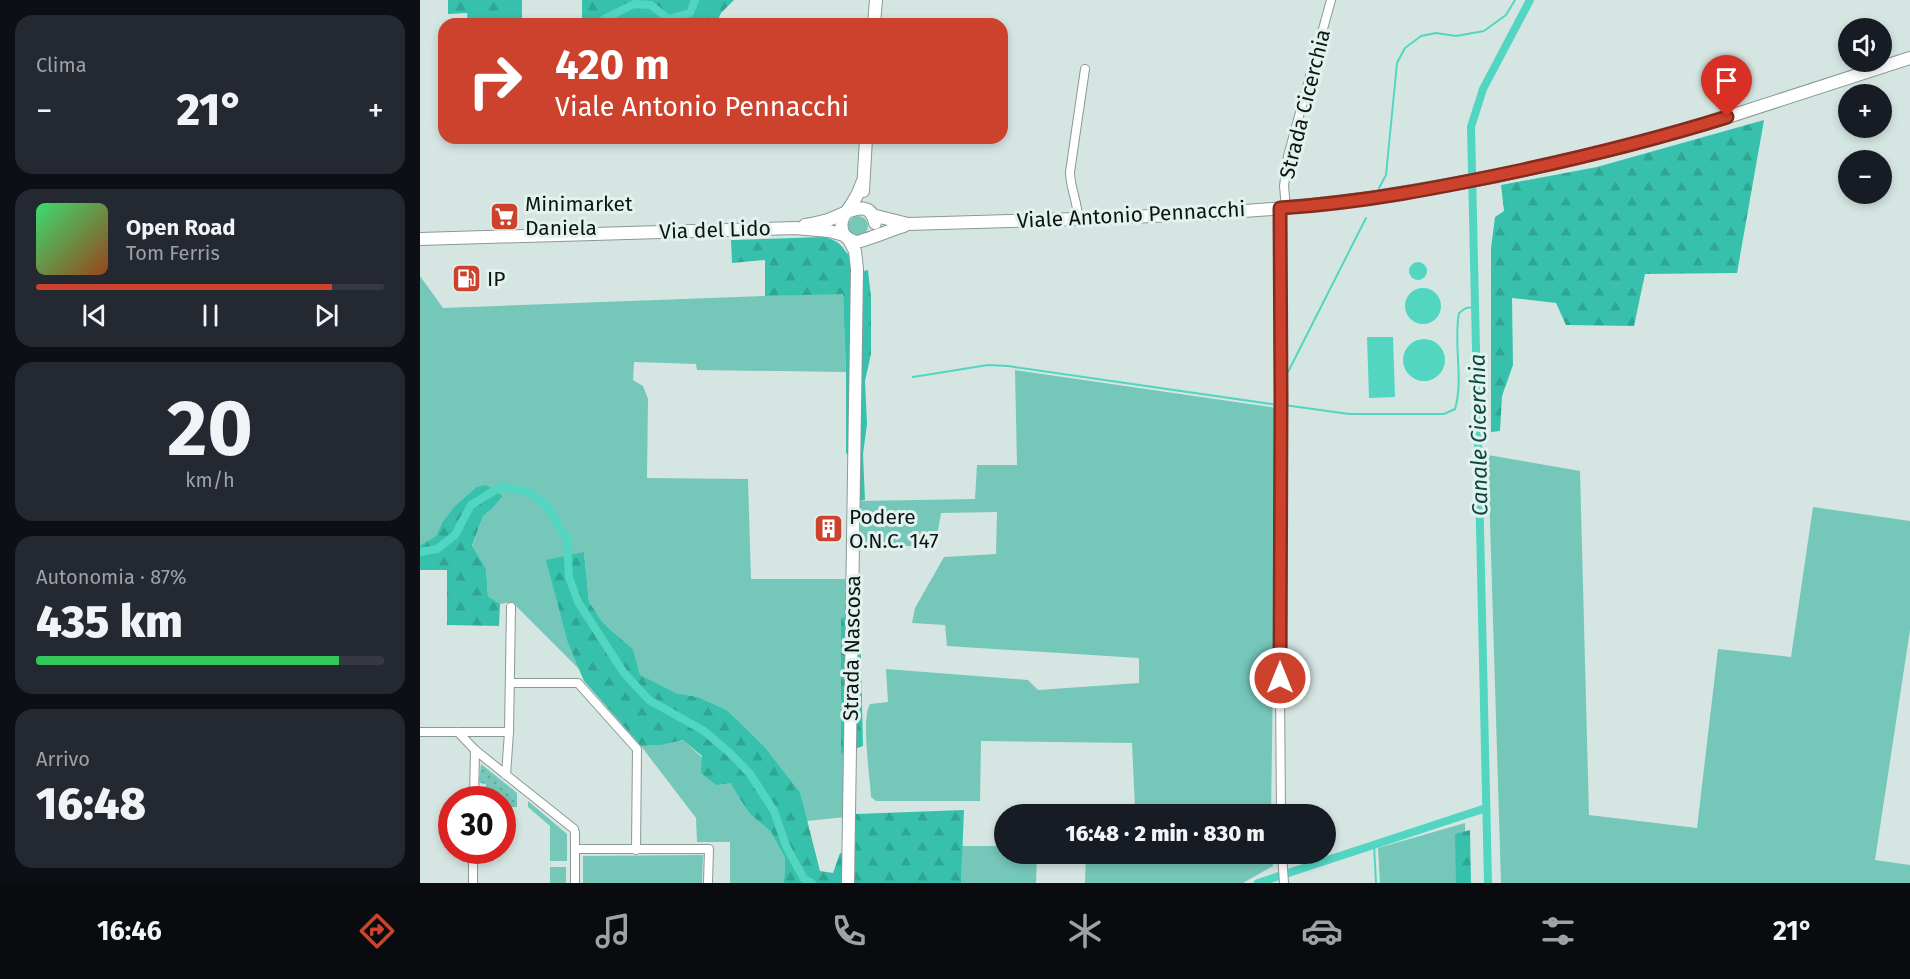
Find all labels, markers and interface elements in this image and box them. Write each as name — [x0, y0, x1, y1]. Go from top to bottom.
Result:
map controls — [1838, 18, 1892, 204]
button: sound — [1838, 18, 1892, 72]
street label: Strada Cicerchia — [1274, 26, 1336, 182]
text: 420 m — [555, 40, 670, 90]
icon: right — [456, 42, 534, 120]
text: Clima — [36, 53, 87, 77]
pin — [1701, 55, 1752, 117]
icon: arrive — [1710, 64, 1743, 97]
text: 21° — [176, 83, 244, 137]
button: + — [1838, 84, 1892, 138]
text: − — [36, 91, 53, 131]
text: + — [368, 91, 384, 131]
text: Viale Antonio Pennacchi — [555, 91, 849, 123]
button: − — [1838, 150, 1892, 204]
place label: Minimarket Daniela — [525, 191, 633, 241]
street label: Viale Antonio Pennacchi — [1016, 196, 1246, 234]
supermarket icon: Minimarket Daniela — [488, 200, 520, 232]
text: Open Road — [126, 214, 236, 241]
street label: Via del Lido — [659, 215, 771, 245]
text: Tom Ferris — [126, 241, 220, 265]
fuel station icon: IP — [450, 263, 482, 295]
place label: IP — [487, 266, 505, 292]
icon: previous — [78, 299, 111, 332]
icon: pause — [194, 299, 227, 332]
icon: next — [310, 299, 343, 332]
water label: Canale Cicerchia — [1464, 354, 1493, 516]
text: 20 — [167, 382, 253, 476]
text: km/h — [185, 468, 235, 492]
place label: Podere O.N.C. 147 — [849, 504, 939, 554]
building icon: Podere O.N.C. 147 — [812, 513, 844, 545]
text: Autonomia · 87% — [36, 565, 186, 589]
street label: Strada Nascosa — [838, 575, 866, 721]
text: 435 km — [36, 595, 183, 649]
position arrow — [1248, 646, 1312, 710]
text: Arrivo — [36, 747, 90, 771]
text: 16:48 — [36, 777, 146, 831]
speed limit sign: 30 — [438, 786, 516, 864]
text: 16:48 · 2 min · 830 m — [1065, 820, 1265, 847]
icon: directions — [356, 910, 398, 952]
icon: music — [592, 910, 634, 952]
icon: phone — [828, 910, 870, 952]
icon: climate — [1064, 910, 1106, 952]
icon: car — [1301, 910, 1343, 952]
icon: filters — [1537, 910, 1579, 952]
text: 16:46 — [97, 915, 162, 947]
text: 21° — [1773, 915, 1813, 947]

